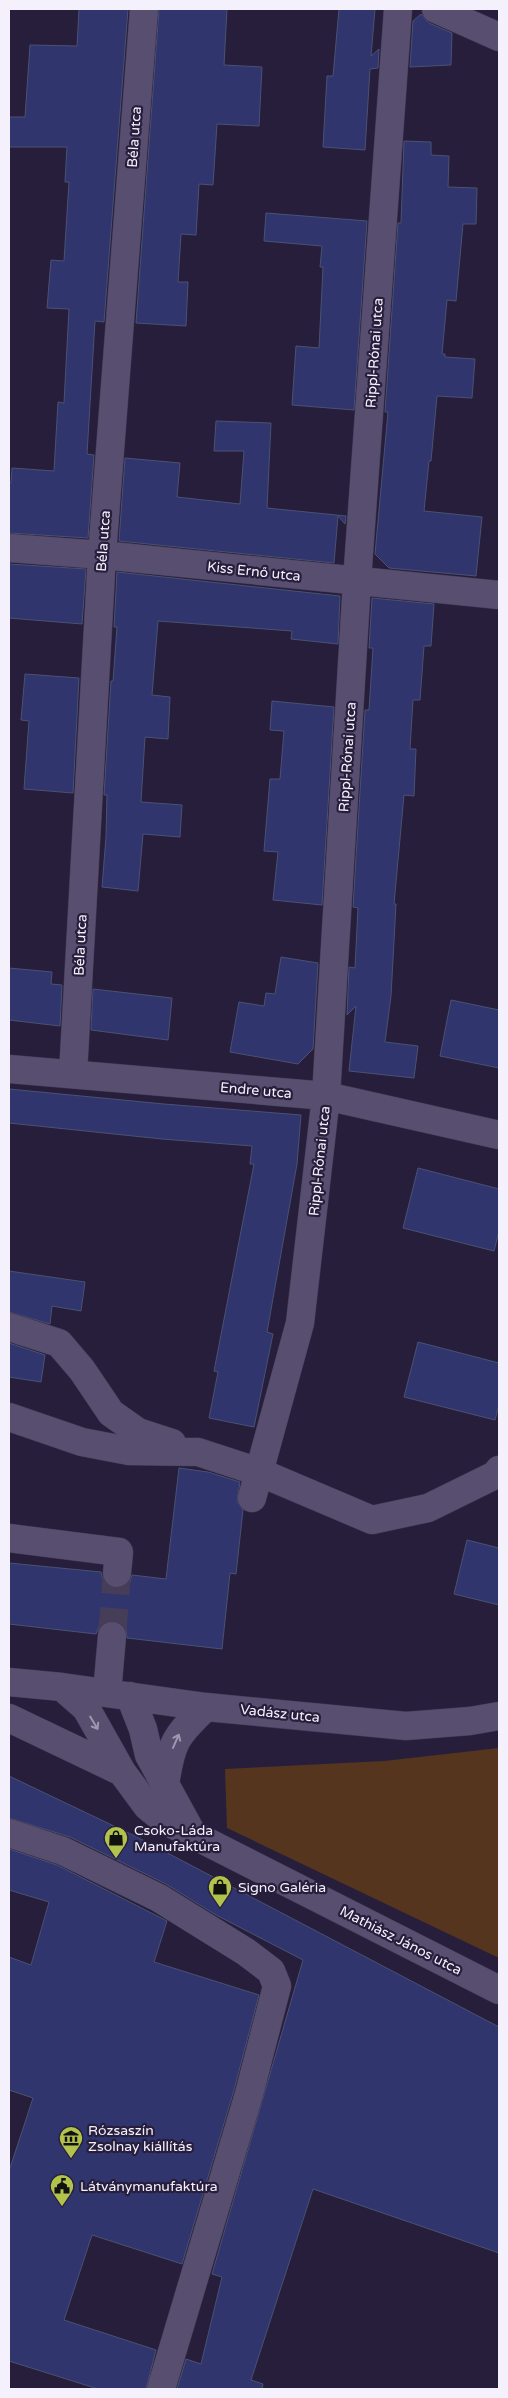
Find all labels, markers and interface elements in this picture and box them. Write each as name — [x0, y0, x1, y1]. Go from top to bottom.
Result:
street label: Béla utca — [124, 106, 145, 168]
street label: Rippl-Rónai utca — [362, 297, 387, 409]
street label: Béla utca — [93, 510, 114, 572]
street label: Kiss Ernő utca — [206, 558, 302, 585]
street label: Rippl-Rónai utca — [335, 701, 360, 813]
street label: Béla utca — [70, 914, 91, 976]
street label: Endre utca — [219, 1079, 293, 1102]
street label: Rippl-Rónai utca — [305, 1105, 334, 1217]
street label: Vadász utca — [239, 1701, 321, 1726]
one-way arrow — [89, 1715, 99, 1730]
one-way arrow — [172, 1734, 181, 1749]
place label: Csoko-Láda Manufaktúra — [134, 1822, 220, 1855]
shop icon: Csoko-Láda Manufaktúra — [103, 1825, 129, 1859]
shop icon: Signo Galéria — [207, 1874, 233, 1908]
place label: Signo Galéria — [238, 1879, 326, 1896]
street label: Mathiász János utca — [337, 1902, 465, 1979]
place label: Rózsaszín Zsolnay kiállítás — [88, 2122, 193, 2155]
museum icon: Rózsaszín Zsolnay kiállítás — [58, 2125, 84, 2159]
public building icon: Látványmanufaktúra — [49, 2173, 75, 2207]
place label: Látványmanufaktúra — [80, 2178, 218, 2195]

